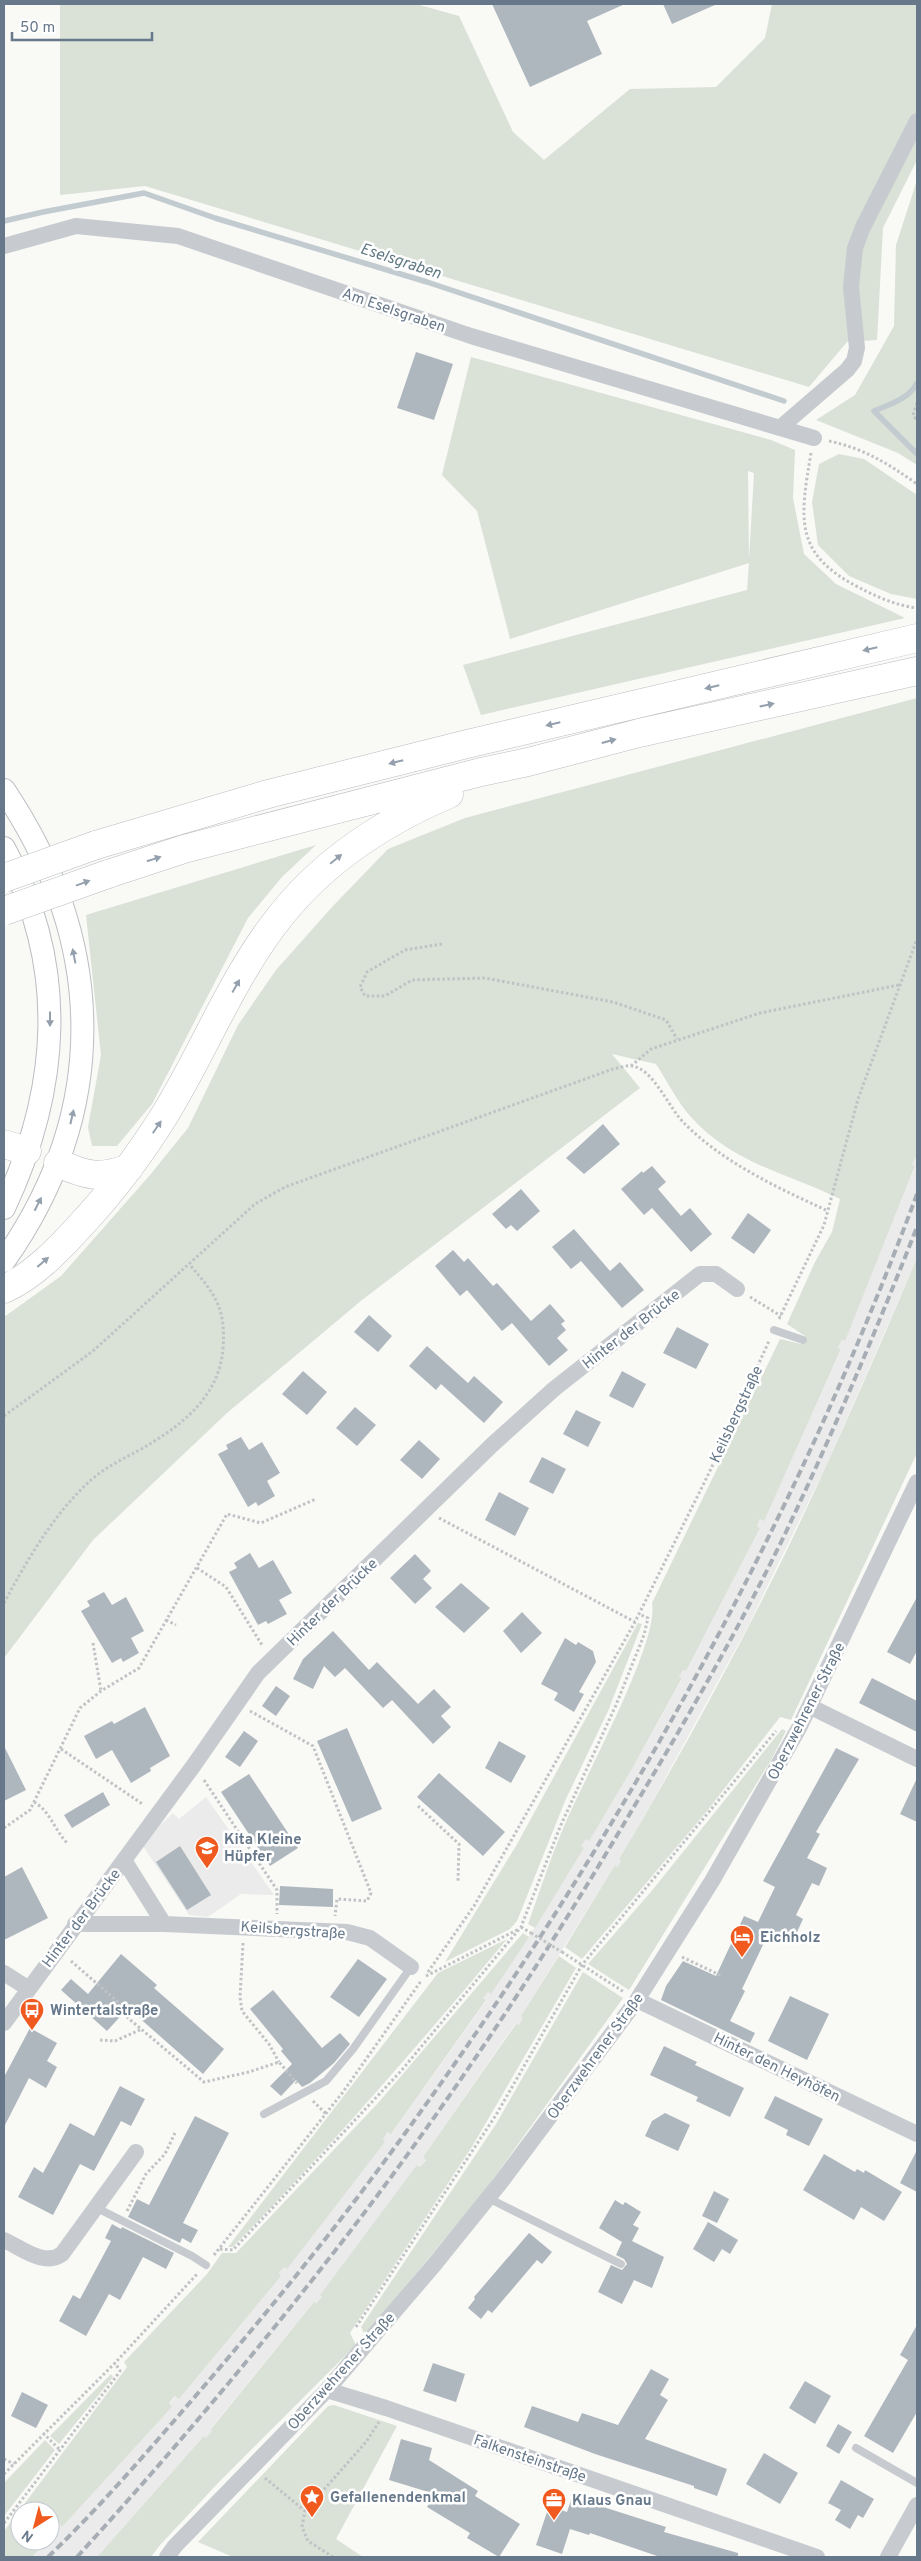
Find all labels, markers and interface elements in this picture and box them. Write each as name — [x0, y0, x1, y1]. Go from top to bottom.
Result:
scale bar — [12, 10, 152, 42]
text: 50 m — [20, 19, 55, 38]
water label: Eselsgraben — [357, 239, 444, 285]
street label: Am Eselsgraben — [339, 285, 448, 338]
one-way arrow — [862, 645, 877, 653]
one-way arrow — [704, 683, 719, 691]
one-way arrow — [760, 701, 775, 709]
one-way arrow — [546, 720, 561, 728]
one-way arrow — [601, 737, 616, 745]
one-way arrow — [388, 758, 403, 766]
one-way arrow — [147, 854, 162, 862]
one-way arrow — [329, 854, 342, 865]
one-way arrow — [75, 879, 90, 886]
one-way arrow — [70, 947, 78, 963]
one-way arrow — [231, 979, 240, 992]
one-way arrow — [46, 1011, 54, 1027]
one-way arrow — [68, 1109, 76, 1124]
one-way arrow — [152, 1121, 161, 1134]
one-way arrow — [34, 1197, 42, 1212]
one-way arrow — [37, 1256, 50, 1267]
street label: Hinter der Brücke — [579, 1286, 685, 1374]
street label: Keilsbergstraße — [707, 1363, 768, 1466]
street label: Hinter der Brücke — [284, 1555, 382, 1651]
street label: Oberzwehrener Straße — [764, 1640, 850, 1784]
place label: Kita Kleine Hüpfer — [224, 1831, 302, 1867]
school or university icon: Kita Kleine Hüpfer — [194, 1835, 220, 1869]
street label: Hinter der Brücke — [39, 1866, 126, 1972]
street label: Keilsbergstraße — [240, 1918, 346, 1945]
hotel icon: Eichholz — [729, 1924, 755, 1958]
place label: Eichholz — [760, 1929, 821, 1948]
street label: Oberzwehrener Straße — [544, 1990, 649, 2124]
bus stop icon: Wintertalstraße — [19, 1997, 45, 2031]
place label: Wintertalstraße — [50, 2002, 158, 2021]
street label: Hinter den Heyhöfen — [710, 2029, 843, 2107]
street label: Oberzwehrener Straße — [284, 2309, 400, 2435]
street label: Falkensteinstraße — [471, 2431, 588, 2488]
place icon: Gefallenendenkmal — [299, 2484, 325, 2518]
office icon: Klaus Gnau — [541, 2487, 567, 2521]
place label: Gefallenendenkmal — [330, 2489, 466, 2508]
place label: Klaus Gnau — [572, 2492, 652, 2511]
north arrow — [10, 2501, 60, 2551]
text: N — [19, 2525, 37, 2545]

